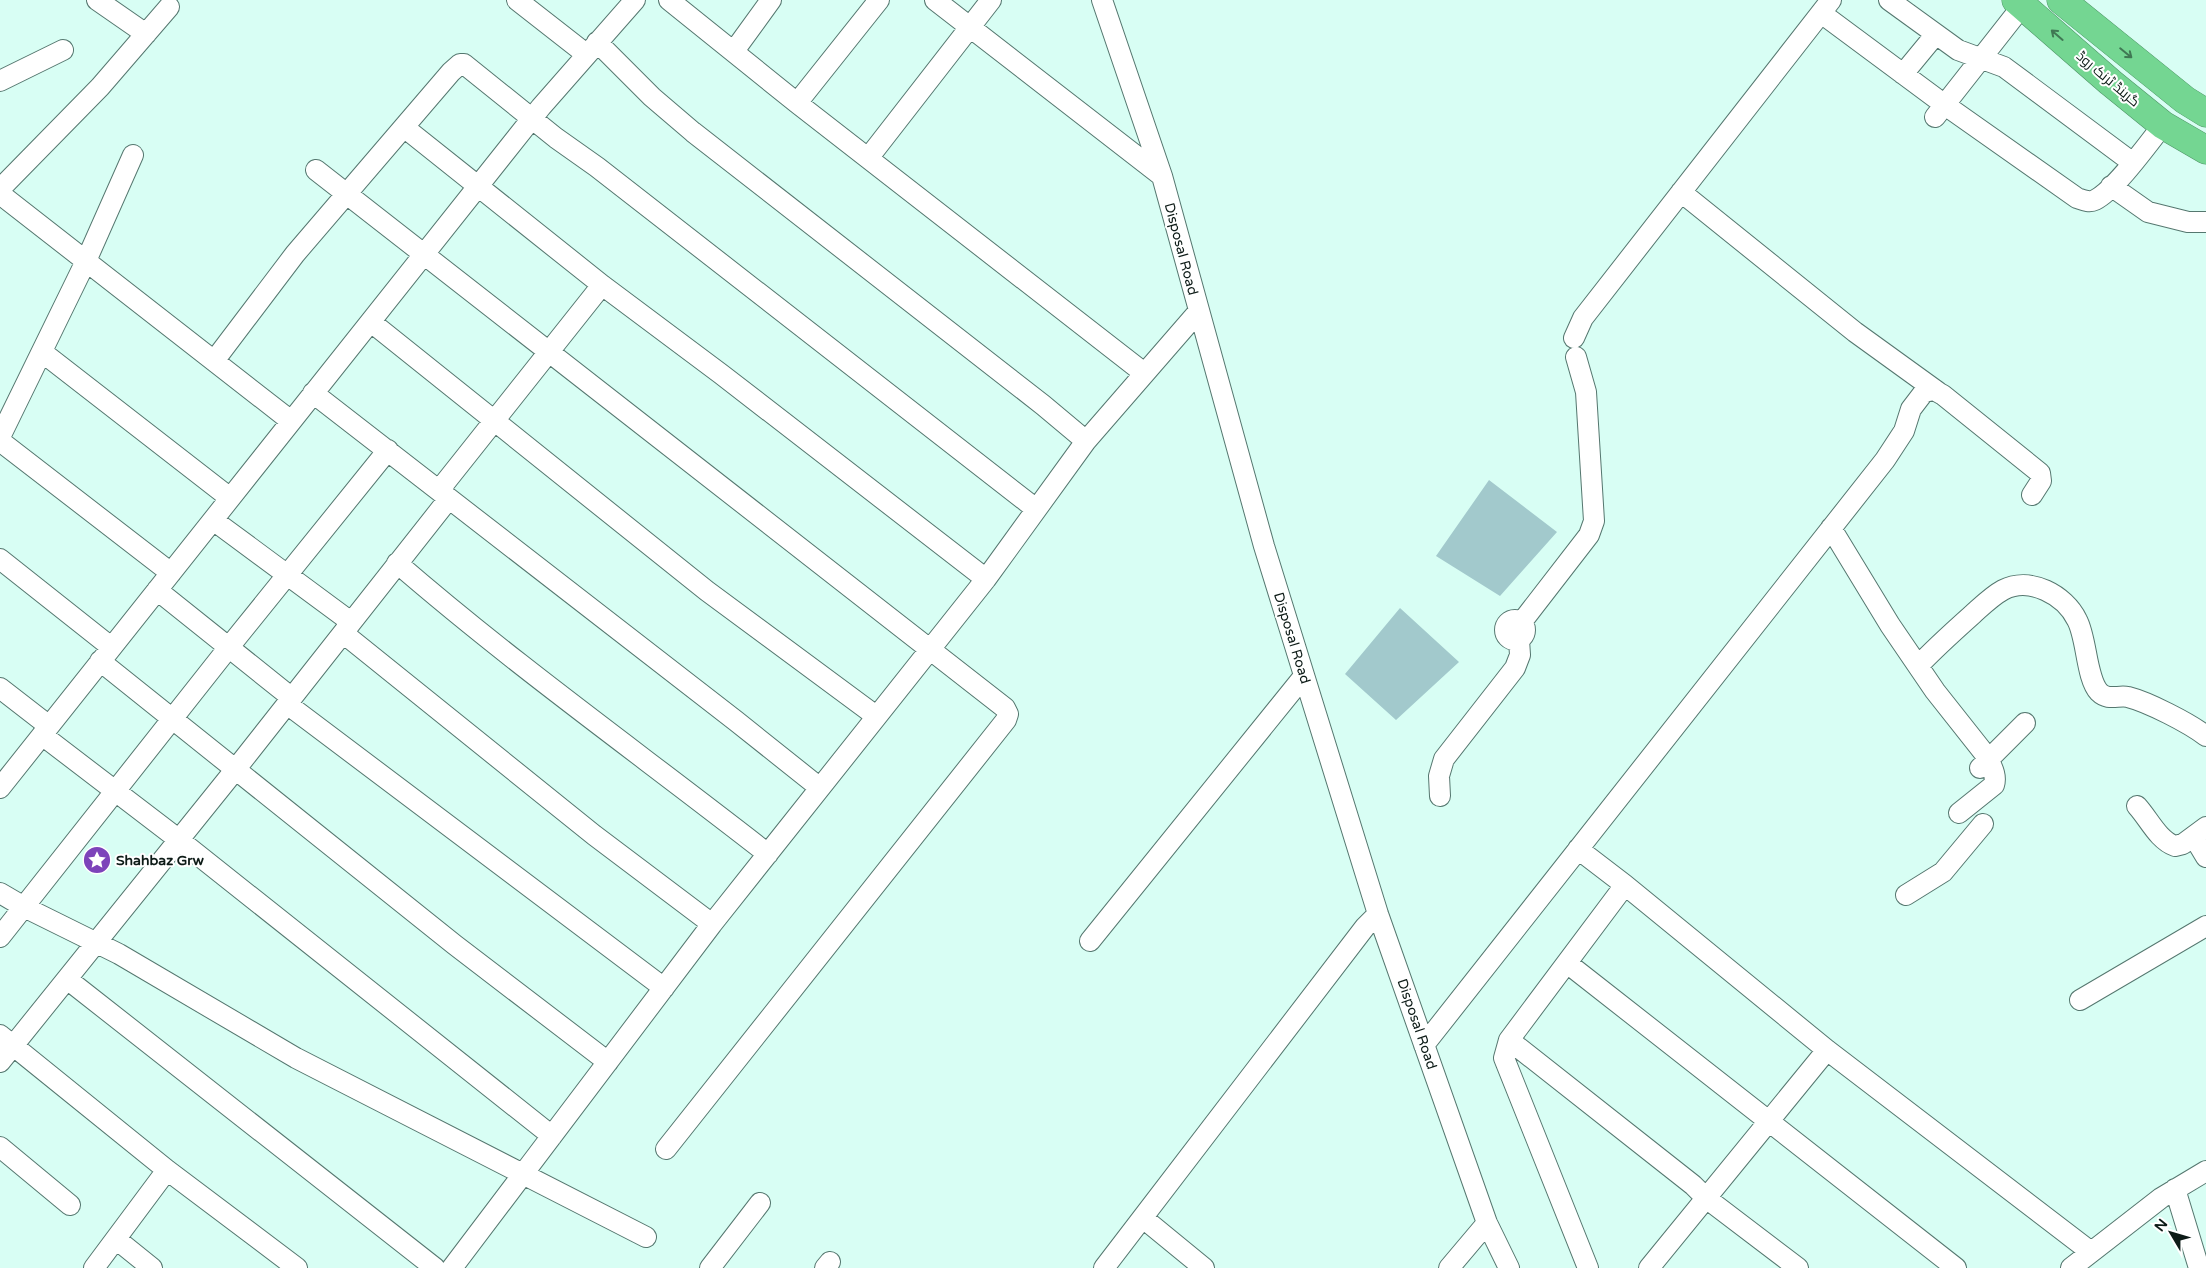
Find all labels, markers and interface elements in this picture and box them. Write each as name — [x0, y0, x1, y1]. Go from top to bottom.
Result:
one-way arrow — [2050, 30, 2063, 41]
one-way arrow — [2119, 47, 2132, 58]
street label: گرینڈ ٹرنک روڈ — [2073, 48, 2143, 110]
street label: Disposal Road — [1161, 201, 1201, 297]
street label: Disposal Road — [1270, 590, 1314, 686]
place icon: Shahbaz Grw — [82, 845, 112, 875]
place label: Shahbaz Grw — [116, 852, 204, 869]
street label: Disposal Road — [1394, 976, 1440, 1072]
north arrow — [2146, 1208, 2196, 1258]
text: N — [2151, 1216, 2171, 1235]

